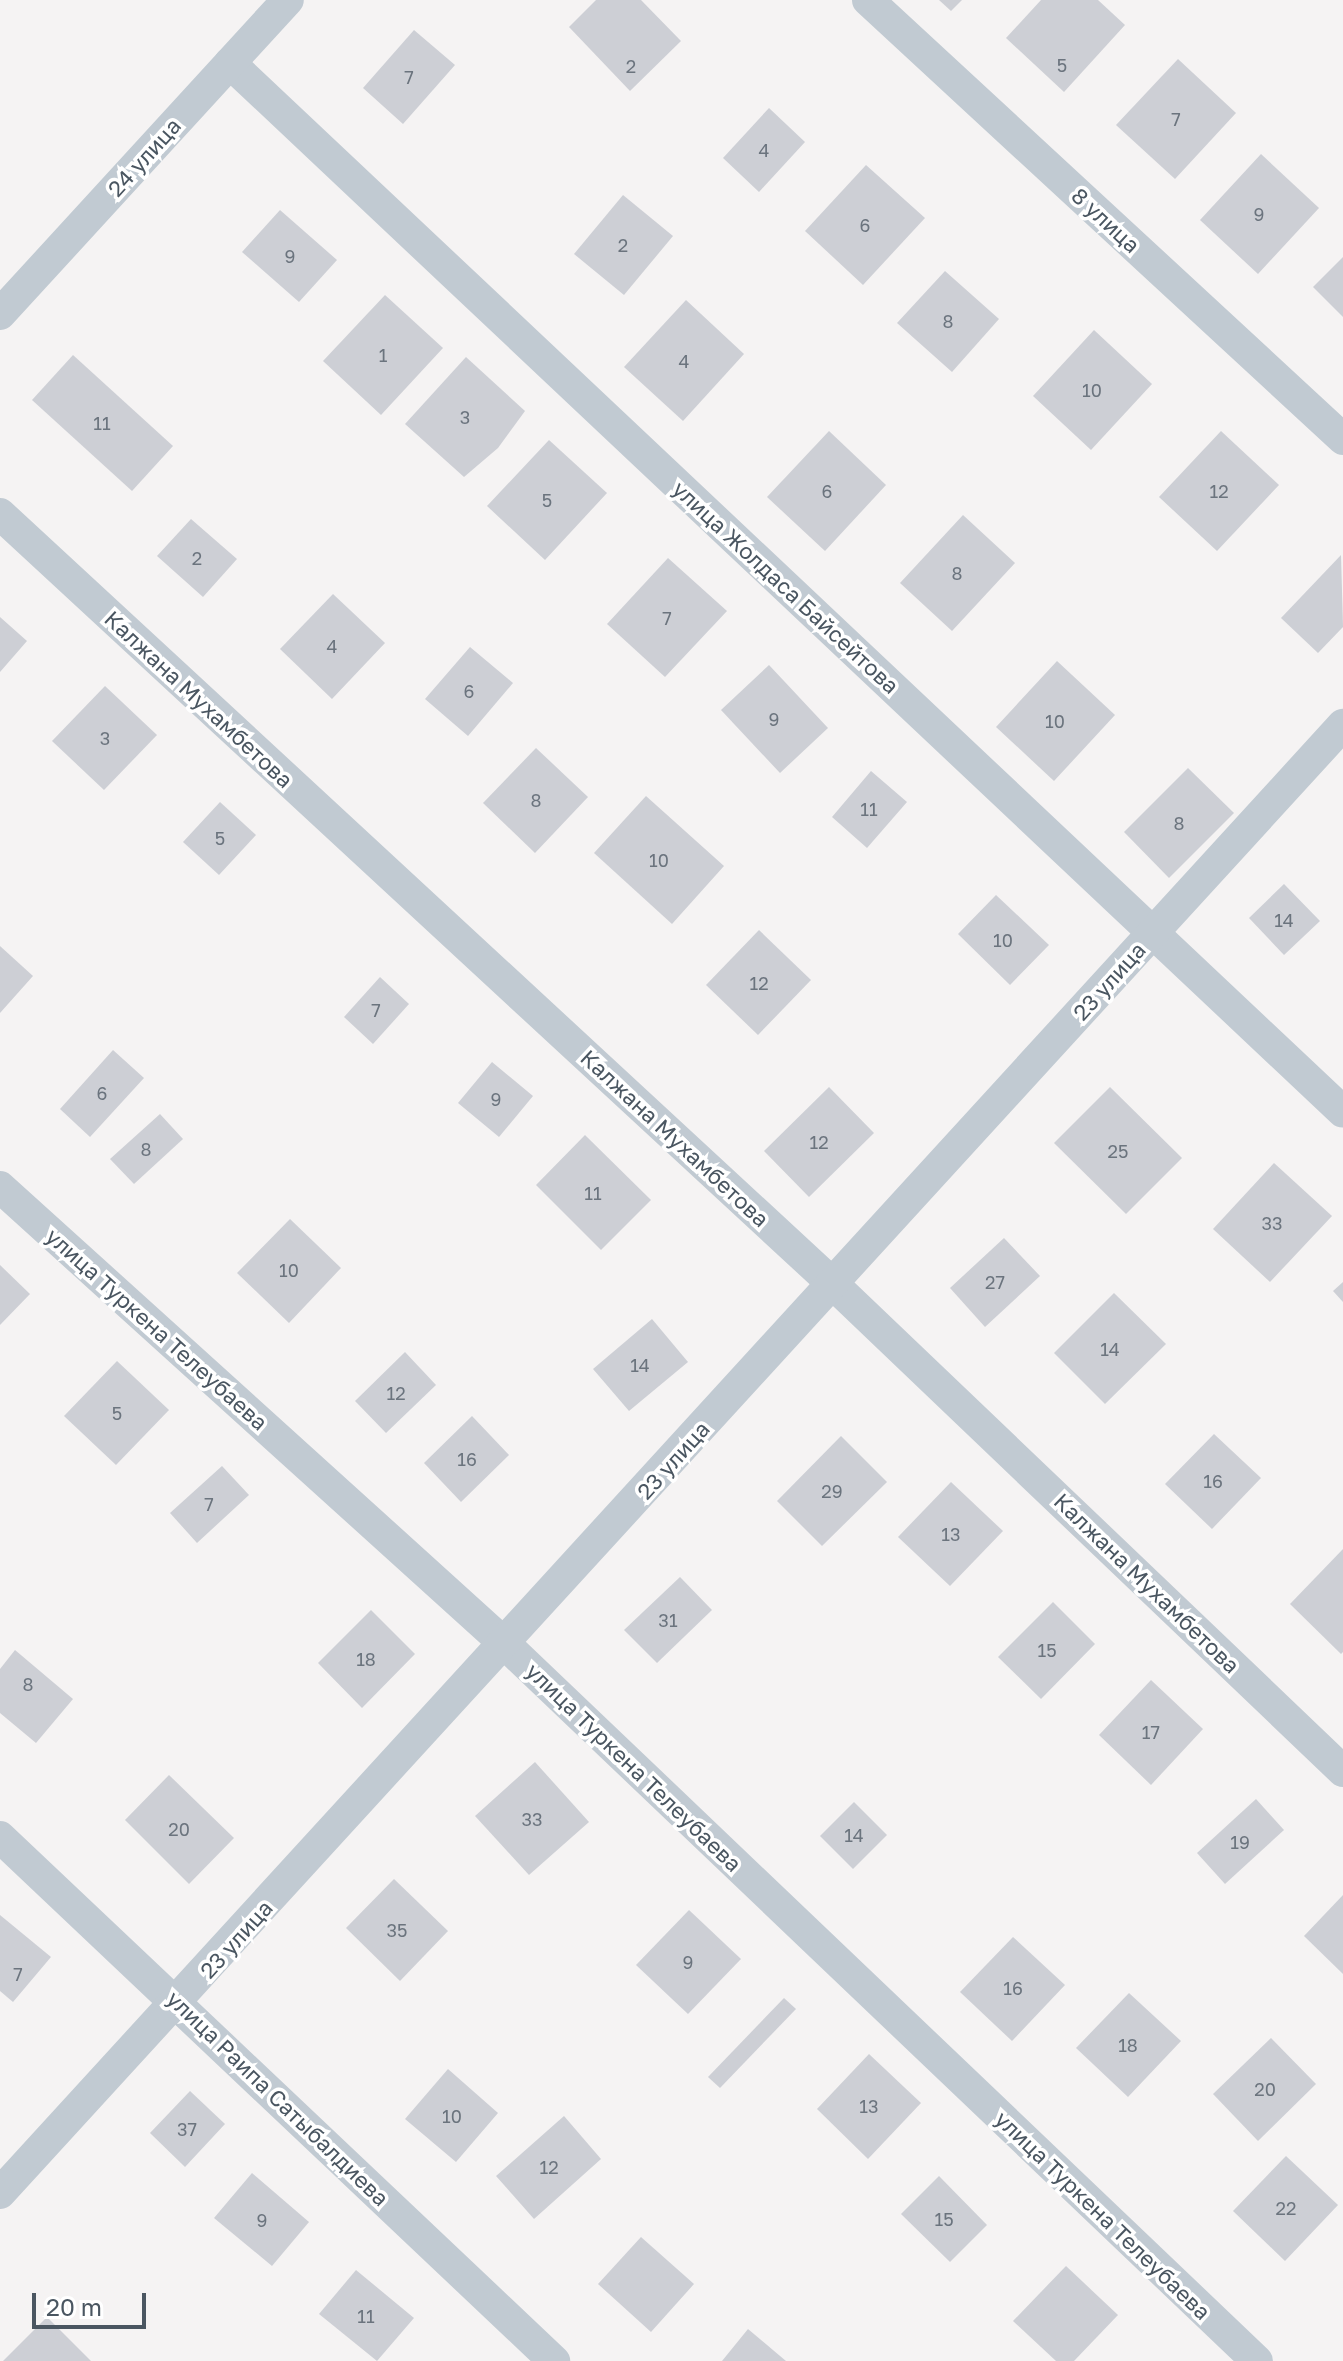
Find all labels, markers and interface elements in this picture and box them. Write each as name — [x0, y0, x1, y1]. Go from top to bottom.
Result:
house number: 5 — [1057, 54, 1067, 76]
house number: 2 — [626, 55, 636, 77]
house number: 7 — [404, 66, 414, 88]
house number: 7 — [1171, 108, 1181, 130]
street label: 24 улица — [102, 112, 186, 202]
house number: 4 — [759, 139, 769, 161]
street label: 8 улица — [1067, 182, 1145, 258]
house number: 9 — [1254, 203, 1264, 225]
house number: 6 — [860, 214, 870, 236]
house number: 2 — [618, 234, 628, 256]
house number: 9 — [285, 245, 295, 267]
house number: 8 — [943, 310, 953, 332]
house number: 1 — [379, 344, 387, 366]
house number: 4 — [679, 350, 689, 372]
house number: 10 — [1082, 379, 1102, 401]
house number: 3 — [460, 406, 470, 428]
house number: 11 — [93, 412, 111, 434]
street label: улица Жолдаса Байсейтова — [667, 475, 905, 699]
house number: 6 — [822, 480, 832, 502]
house number: 12 — [1209, 480, 1229, 502]
house number: 5 — [542, 489, 552, 511]
house number: 2 — [192, 547, 202, 569]
house number: 8 — [952, 562, 962, 584]
street label: Калжана Мухамбетова — [99, 605, 299, 793]
house number: 7 — [662, 607, 672, 629]
house number: 4 — [327, 635, 337, 657]
house number: 6 — [464, 680, 474, 702]
house number: 9 — [769, 708, 779, 730]
house number: 10 — [1045, 710, 1065, 732]
house number: 3 — [100, 727, 110, 749]
house number: 8 — [531, 789, 541, 811]
house number: 11 — [860, 798, 878, 820]
house number: 8 — [1174, 812, 1184, 834]
house number: 5 — [215, 827, 225, 849]
house number: 10 — [649, 849, 669, 871]
house number: 14 — [1274, 909, 1294, 931]
house number: 10 — [993, 929, 1013, 951]
street label: 23 улица — [1067, 937, 1151, 1025]
house number: 12 — [749, 972, 769, 994]
house number: 7 — [371, 999, 381, 1021]
street label: Калжана Мухамбетова — [575, 1044, 775, 1232]
house number: 6 — [97, 1082, 107, 1104]
house number: 9 — [491, 1088, 501, 1110]
house number: 12 — [809, 1131, 829, 1153]
house number: 8 — [141, 1138, 151, 1160]
house number: 25 — [1108, 1140, 1128, 1162]
house number: 11 — [584, 1182, 602, 1204]
house number: 33 — [1261, 1212, 1283, 1234]
street label: улица Туркена Телеубаева — [41, 1223, 273, 1435]
house number: 10 — [279, 1259, 299, 1281]
house number: 27 — [985, 1271, 1005, 1293]
house number: 14 — [1100, 1338, 1120, 1360]
house number: 14 — [630, 1354, 650, 1376]
house number: 12 — [386, 1382, 406, 1404]
house number: 5 — [112, 1402, 122, 1424]
street label: 23 улица — [631, 1416, 715, 1504]
house number: 16 — [457, 1448, 477, 1470]
house number: 16 — [1203, 1470, 1223, 1492]
house number: 29 — [821, 1480, 843, 1502]
street label: Калжана Мухамбетова — [1049, 1488, 1245, 1678]
house number: 7 — [204, 1493, 214, 1515]
house number: 13 — [941, 1523, 961, 1545]
house number: 31 — [658, 1609, 678, 1631]
house number: 15 — [1037, 1639, 1057, 1661]
house number: 18 — [356, 1648, 376, 1670]
street label: улица Туркена Телеубаева — [521, 1657, 747, 1877]
house number: 8 — [23, 1673, 33, 1695]
house number: 17 — [1142, 1721, 1160, 1743]
house number: 33 — [521, 1808, 543, 1830]
house number: 20 — [168, 1818, 190, 1840]
house number: 14 — [844, 1824, 864, 1846]
house number: 19 — [1230, 1831, 1250, 1853]
street label: 23 улица — [194, 1895, 278, 1983]
house number: 35 — [387, 1919, 407, 1941]
house number: 9 — [683, 1951, 693, 1973]
house number: 7 — [13, 1963, 23, 1985]
house number: 16 — [1003, 1977, 1023, 1999]
street label: улица Раипа Сатыбалдиева — [162, 1985, 394, 2211]
house number: 18 — [1118, 2034, 1138, 2056]
house number: 20 — [1254, 2078, 1276, 2100]
house number: 13 — [859, 2095, 879, 2117]
house number: 10 — [442, 2105, 462, 2127]
street label: улица Туркена Телеубаева — [990, 2105, 1216, 2325]
house number: 37 — [177, 2118, 197, 2140]
house number: 12 — [539, 2156, 559, 2178]
house number: 22 — [1276, 2197, 1296, 2219]
house number: 15 — [934, 2208, 954, 2230]
house number: 9 — [257, 2209, 267, 2231]
scale bar — [36, 2277, 150, 2327]
text: 20 m — [46, 2292, 102, 2321]
house number: 11 — [357, 2305, 375, 2327]

